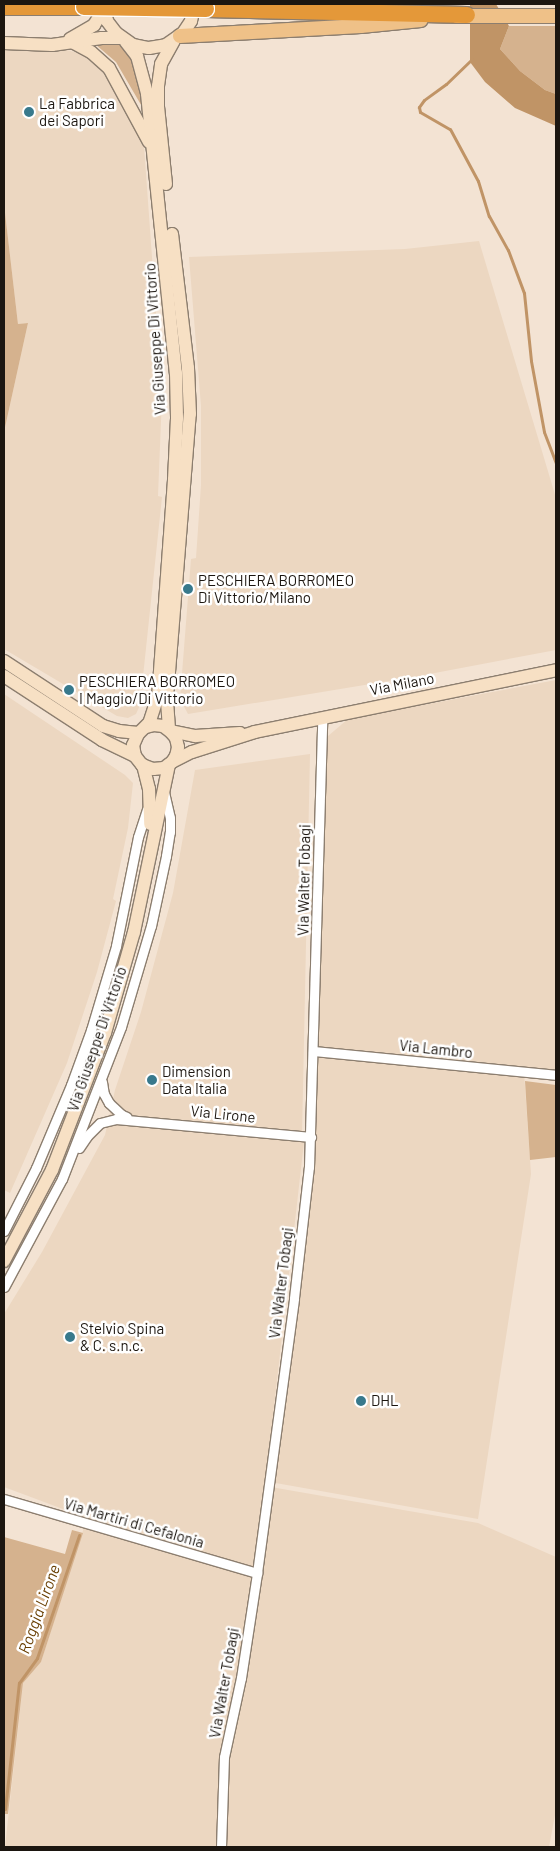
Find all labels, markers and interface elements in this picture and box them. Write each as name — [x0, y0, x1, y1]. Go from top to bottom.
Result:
place label: La Fabbrica dei Sapori — [39, 94, 115, 129]
marker: La Fabbrica dei Sapori — [23, 106, 35, 118]
street label: Via Giuseppe Di Vittorio — [141, 262, 169, 416]
place label: PESCHIERA BORROMEO Di Vittorio/Milano — [198, 571, 354, 606]
marker: PESCHIERA BORROMEO Di Vittorio/Milano — [182, 583, 194, 595]
street label: Via Milano — [368, 669, 436, 699]
place label: PESCHIERA BORROMEO I Maggio/Di Vittorio — [79, 672, 235, 707]
marker: PESCHIERA BORROMEO I Maggio/Di Vittorio — [63, 684, 75, 696]
street label: Via Walter Tobagi — [294, 824, 314, 936]
street label: Via Giuseppe Di Vittorio — [64, 964, 130, 1114]
street label: Via Lambro — [398, 1036, 474, 1062]
place label: Dimension Data Italia — [162, 1062, 231, 1097]
marker: Dimension Data Italia — [146, 1074, 158, 1086]
street label: Via Lirone — [190, 1102, 256, 1126]
street label: Via Walter Tobagi — [265, 1226, 297, 1340]
place label: Stelvio Spina & C. s.n.c. — [80, 1319, 164, 1354]
marker: Stelvio Spina & C. s.n.c. — [64, 1331, 76, 1343]
place label: DHL — [371, 1392, 399, 1410]
marker: DHL — [355, 1395, 367, 1407]
street label: Via Martiri di Cefalonia — [62, 1494, 206, 1552]
water label: Roggia Lirone — [14, 1562, 64, 1656]
street label: Via Walter Tobagi — [205, 1626, 243, 1740]

